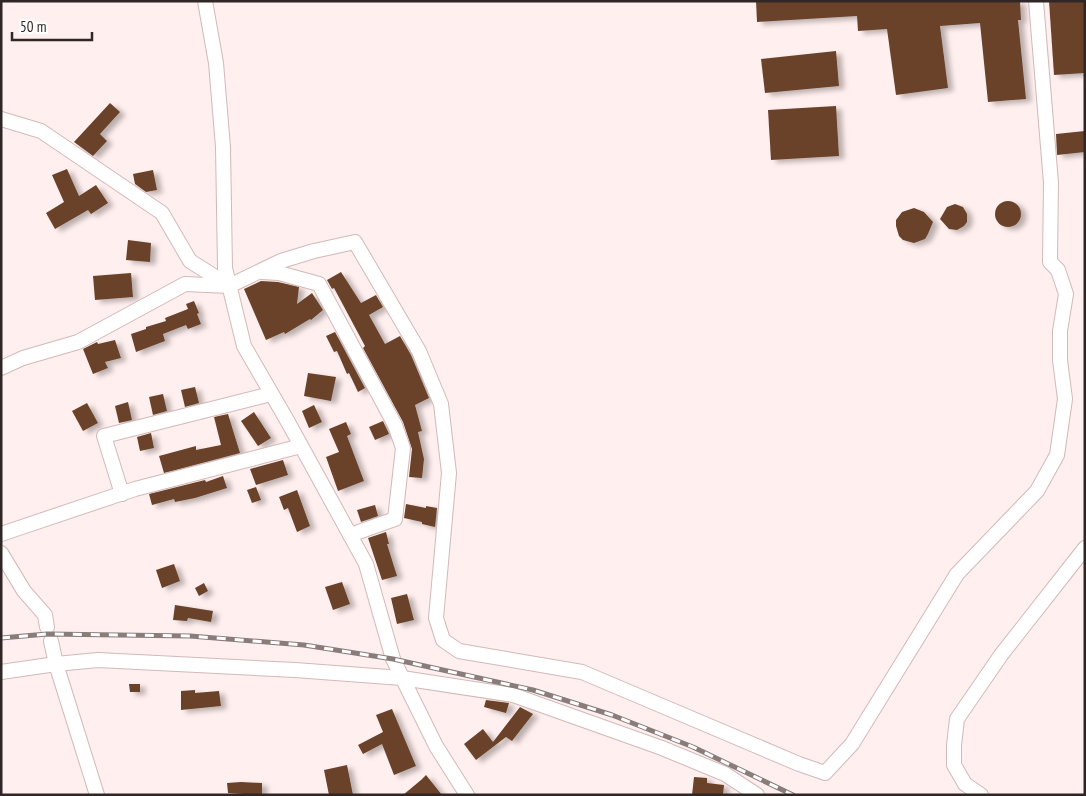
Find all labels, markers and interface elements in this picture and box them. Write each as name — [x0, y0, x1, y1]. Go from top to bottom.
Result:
scale bar — [12, 10, 92, 42]
text: 50 m — [20, 17, 46, 36]

